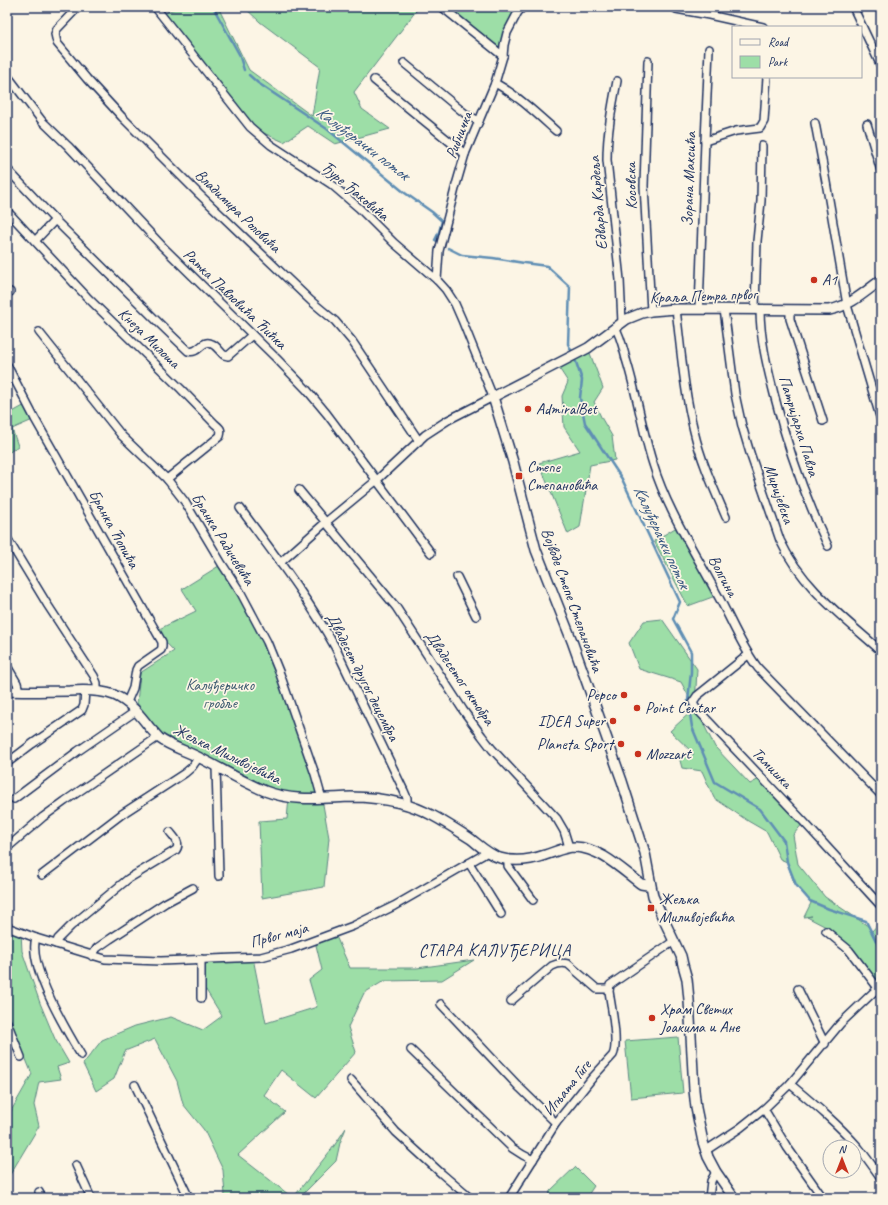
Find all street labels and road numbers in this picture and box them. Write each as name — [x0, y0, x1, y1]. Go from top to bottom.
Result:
street label: Рибничка — [441, 107, 478, 161]
street label: Зорана Максића — [677, 130, 701, 227]
street label: Едварда Кардеља — [584, 154, 612, 251]
street label: Ђуре Ђаковића — [317, 157, 394, 226]
street label: Косовска — [621, 161, 641, 210]
street label: Владимира Роловића — [191, 165, 286, 258]
street label: Ратка Павловића Ћићка — [179, 244, 292, 354]
street label: Краља Петра првог — [649, 284, 759, 308]
street label: Кнеза Милоша — [114, 303, 185, 374]
street label: Патријарха Павла — [774, 373, 824, 480]
street label: Миријевска — [760, 462, 799, 528]
street label: Бранка Ћопића — [84, 486, 144, 573]
street label: Бранка Радичевића — [187, 489, 260, 590]
street label: Војводе Степе Степановића — [537, 525, 608, 676]
street label: Волгина — [704, 552, 743, 602]
street label: Двадесет другог децембра — [322, 610, 405, 746]
street label: Двадесетог октобра — [421, 627, 500, 730]
street label: Жељка Миливојевића — [170, 719, 285, 789]
street label: Тамишка — [748, 743, 797, 794]
street label: Првог маја — [248, 917, 311, 952]
street label: Игњата Гиге — [538, 1055, 597, 1120]

